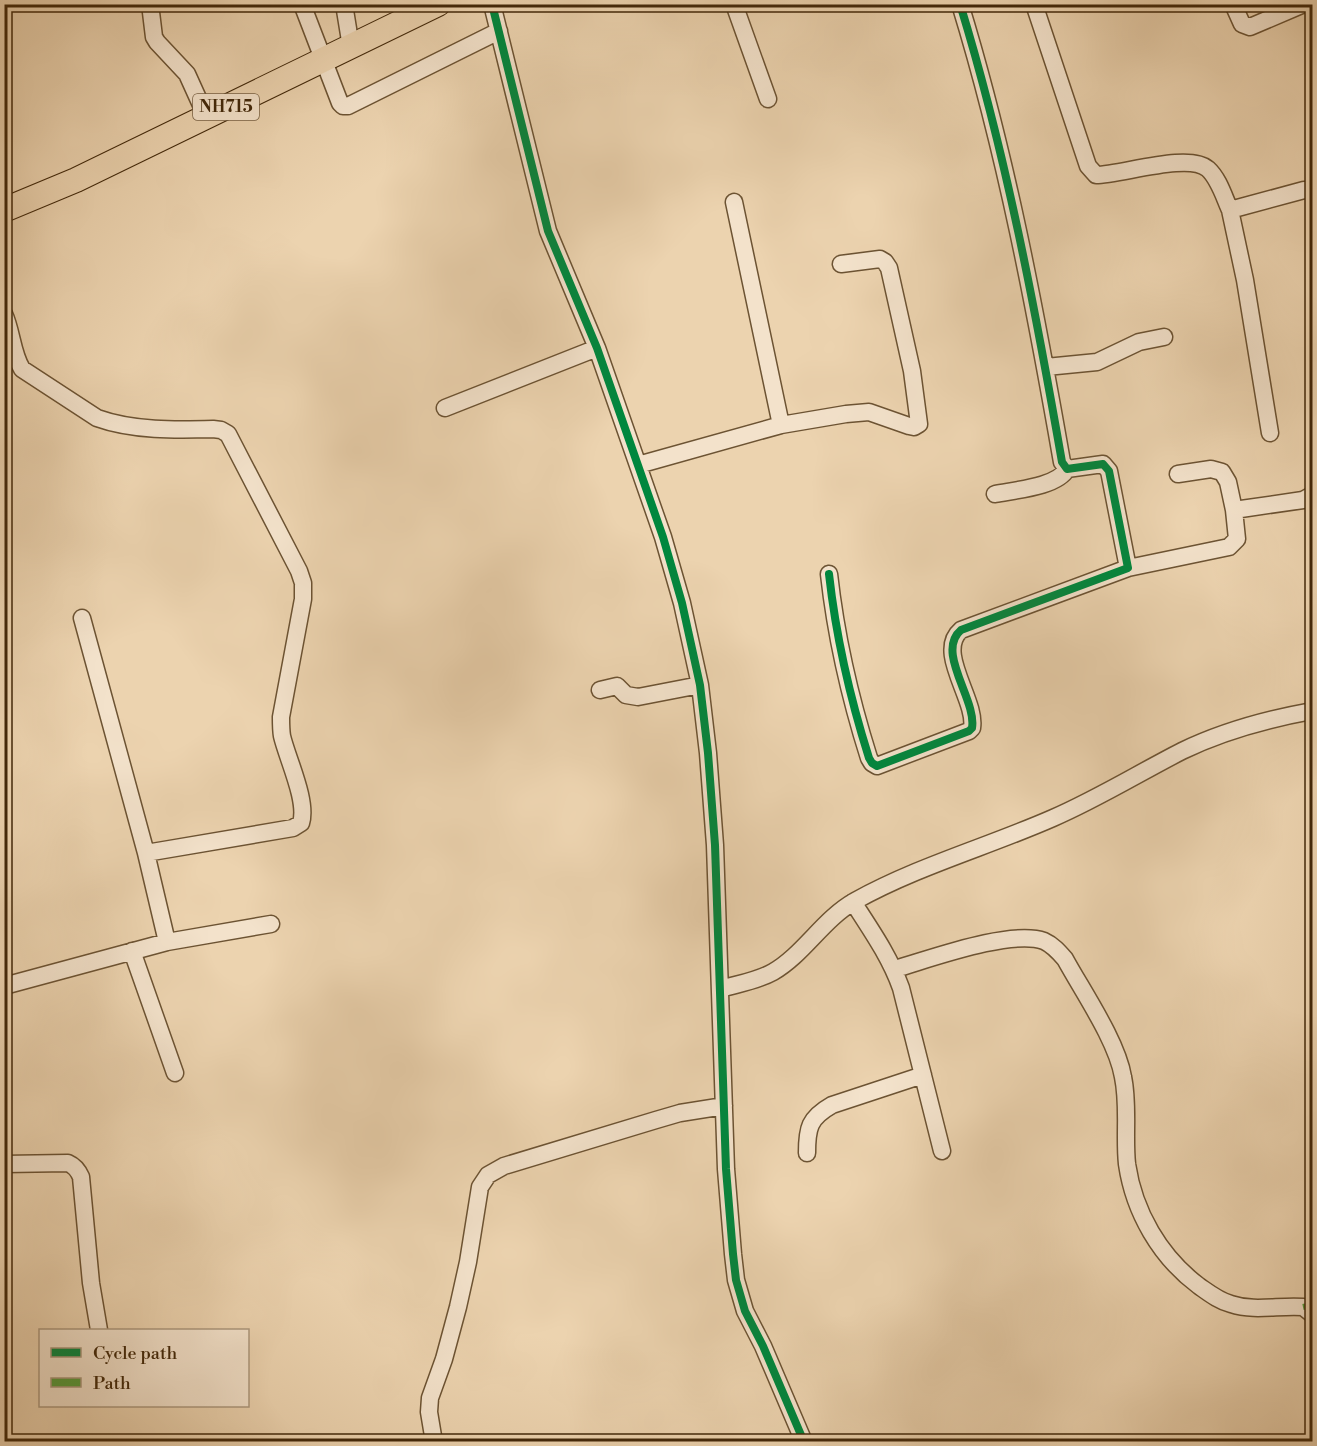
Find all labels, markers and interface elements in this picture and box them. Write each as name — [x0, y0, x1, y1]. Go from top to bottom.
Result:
road number: NH715 — [193, 94, 259, 120]
legend — [39, 1329, 249, 1407]
text: Cycle path — [93, 1342, 177, 1365]
text: Path — [93, 1372, 131, 1395]

